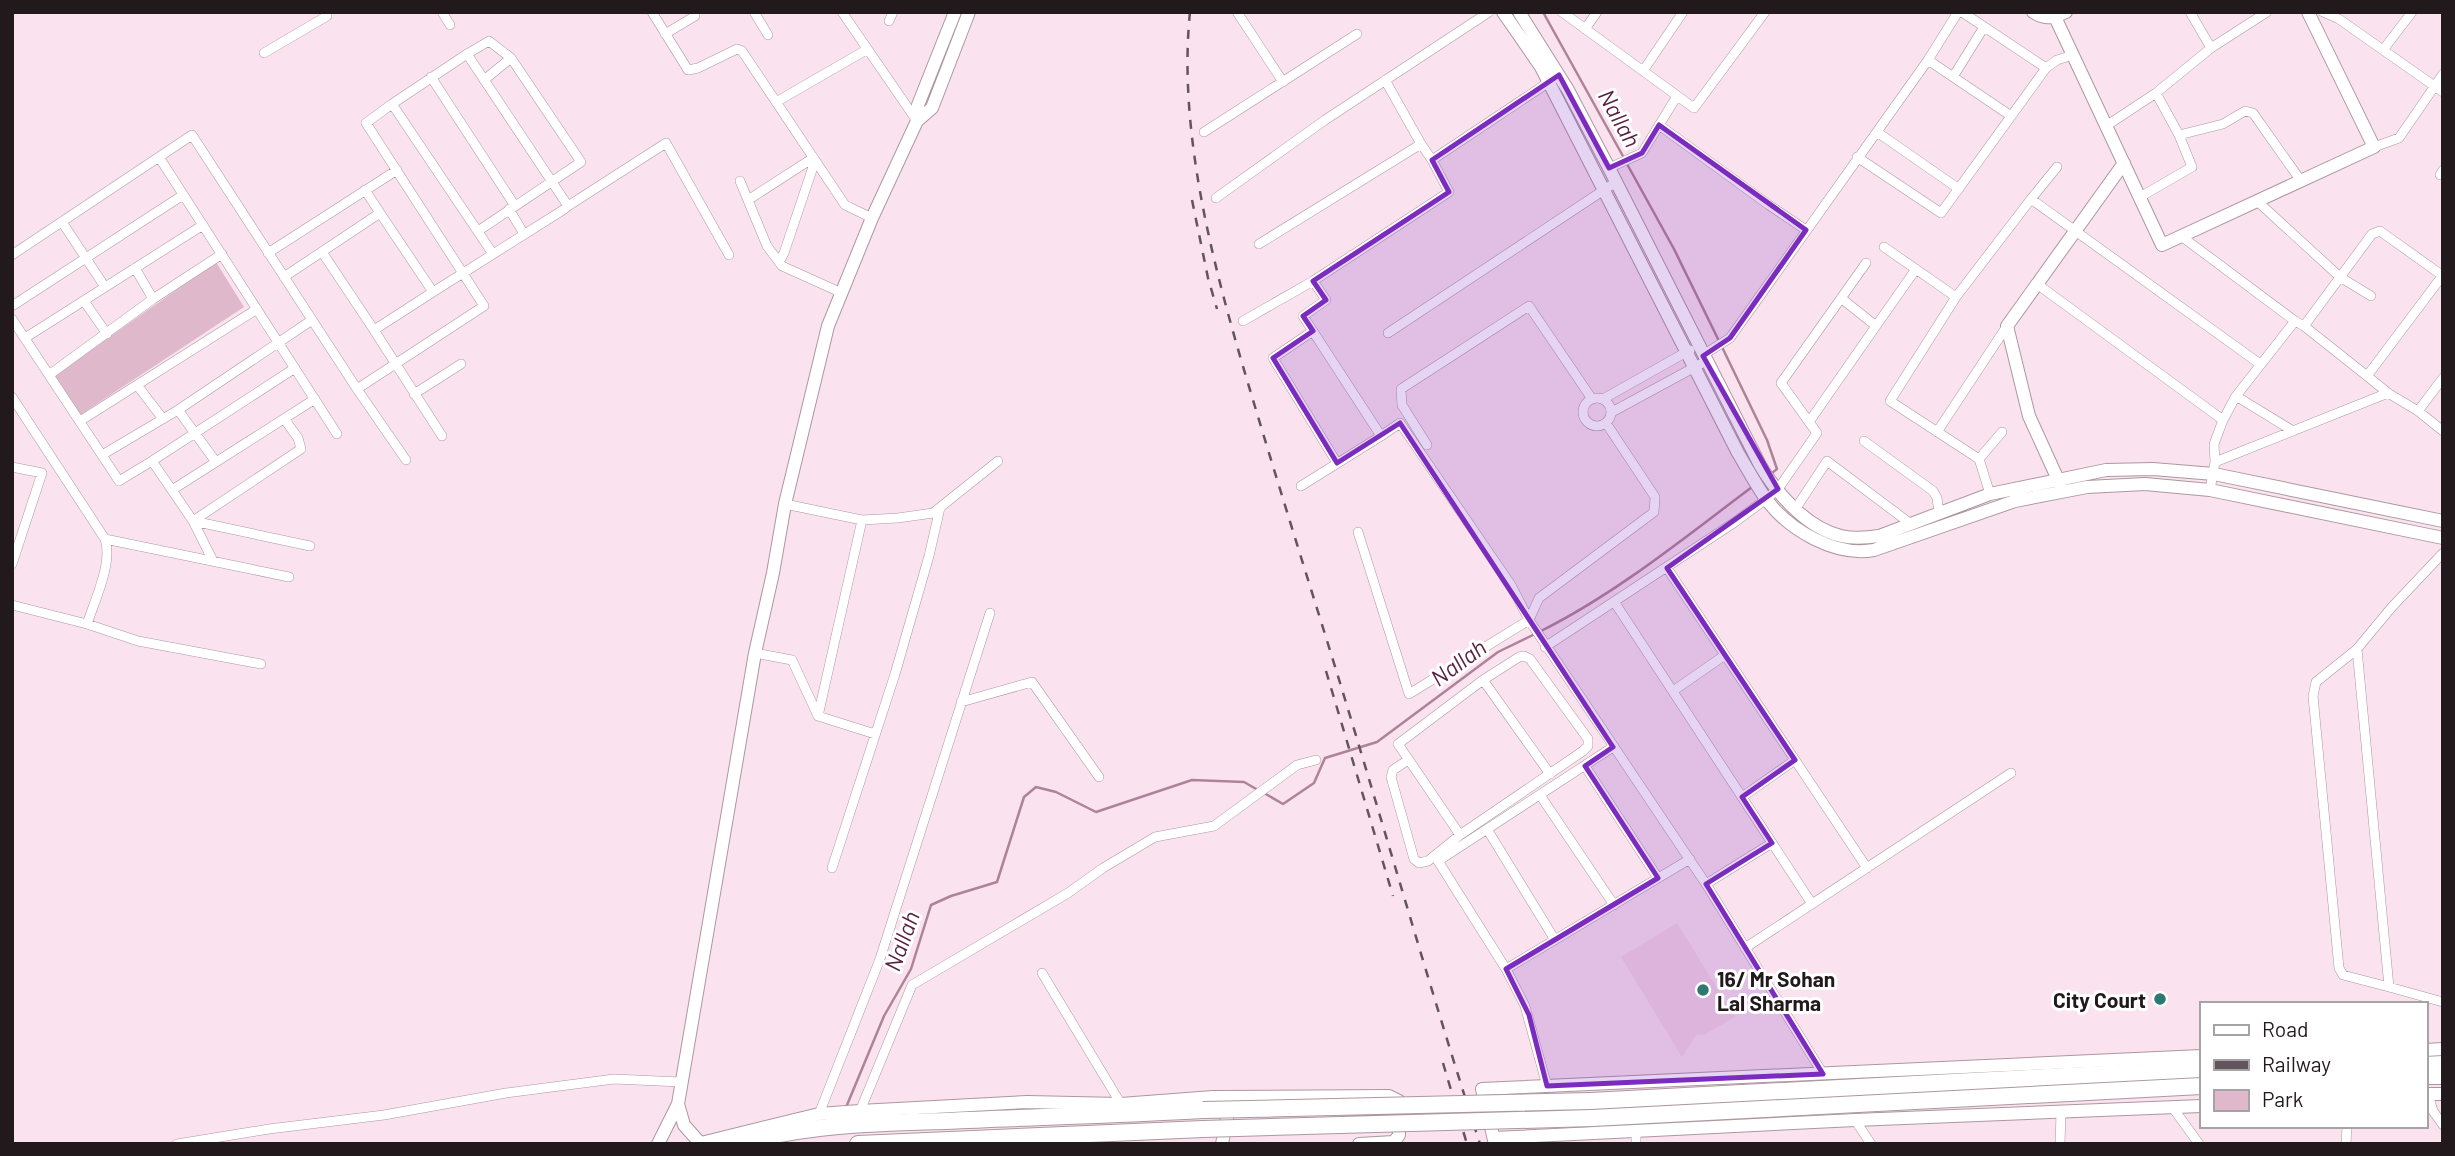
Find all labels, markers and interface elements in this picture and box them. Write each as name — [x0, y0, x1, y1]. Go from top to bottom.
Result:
water label: Nallah — [1593, 84, 1647, 152]
water label: Nallah — [1425, 633, 1491, 691]
water label: Nallah — [877, 907, 925, 975]
place label: 16/ Mr Sohan Lal Sharma — [1717, 966, 1835, 1015]
marker: 16/ Mr Sohan Lal Sharma — [1695, 982, 1711, 998]
place label: City Court — [2053, 987, 2146, 1012]
marker: City Court — [2152, 991, 2168, 1007]
legend — [2200, 1002, 2427, 1128]
text: Road — [2262, 1016, 2308, 1041]
text: Railway — [2262, 1051, 2331, 1076]
text: Park — [2262, 1086, 2303, 1111]

